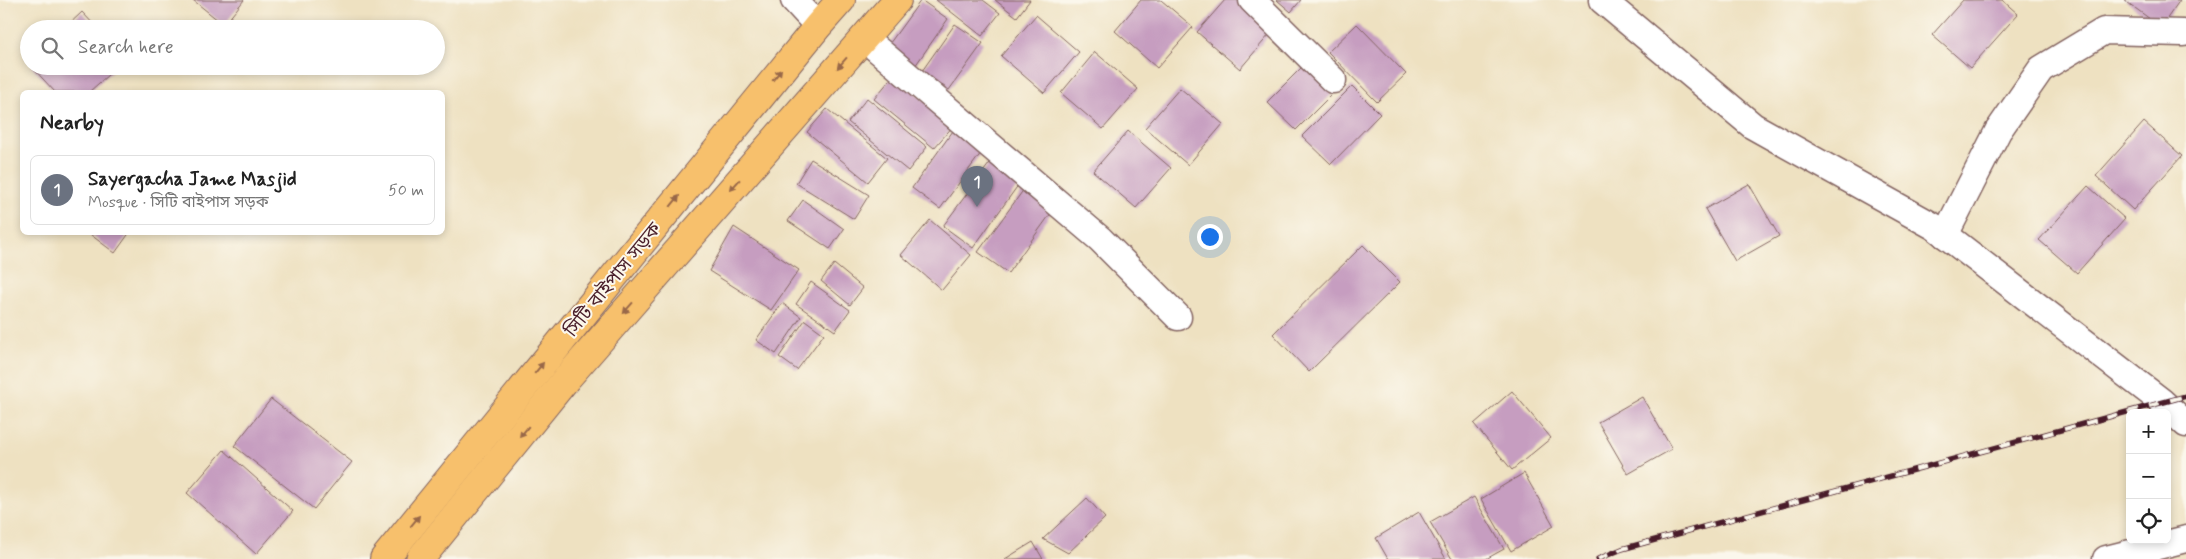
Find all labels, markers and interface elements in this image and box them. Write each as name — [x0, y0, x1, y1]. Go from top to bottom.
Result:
search box — [20, 20, 445, 75]
icon: search — [38, 34, 66, 62]
text: Search here — [78, 35, 174, 60]
one-way arrow — [836, 56, 848, 68]
one-way arrow — [772, 69, 783, 82]
text: Nearby — [40, 109, 104, 137]
pin: 1 — [961, 166, 993, 207]
text: Sayergacha Jame Masjid — [88, 167, 297, 192]
one-way arrow — [729, 179, 741, 191]
text: 1 — [53, 180, 61, 201]
text: 50 m — [388, 180, 424, 201]
text: Mosque · সিটি বাইপাস সড়ক — [88, 192, 269, 213]
one-way arrow — [669, 195, 680, 208]
street label: সিটি বাইপাস সড়ক — [559, 217, 667, 343]
your location — [1197, 224, 1223, 250]
one-way arrow — [623, 301, 634, 314]
one-way arrow — [534, 362, 545, 375]
map controls — [2126, 409, 2171, 544]
button: + — [2126, 409, 2171, 454]
one-way arrow — [518, 425, 529, 438]
button: − — [2126, 454, 2171, 499]
button: locate — [2126, 499, 2171, 544]
one-way arrow — [409, 515, 420, 528]

